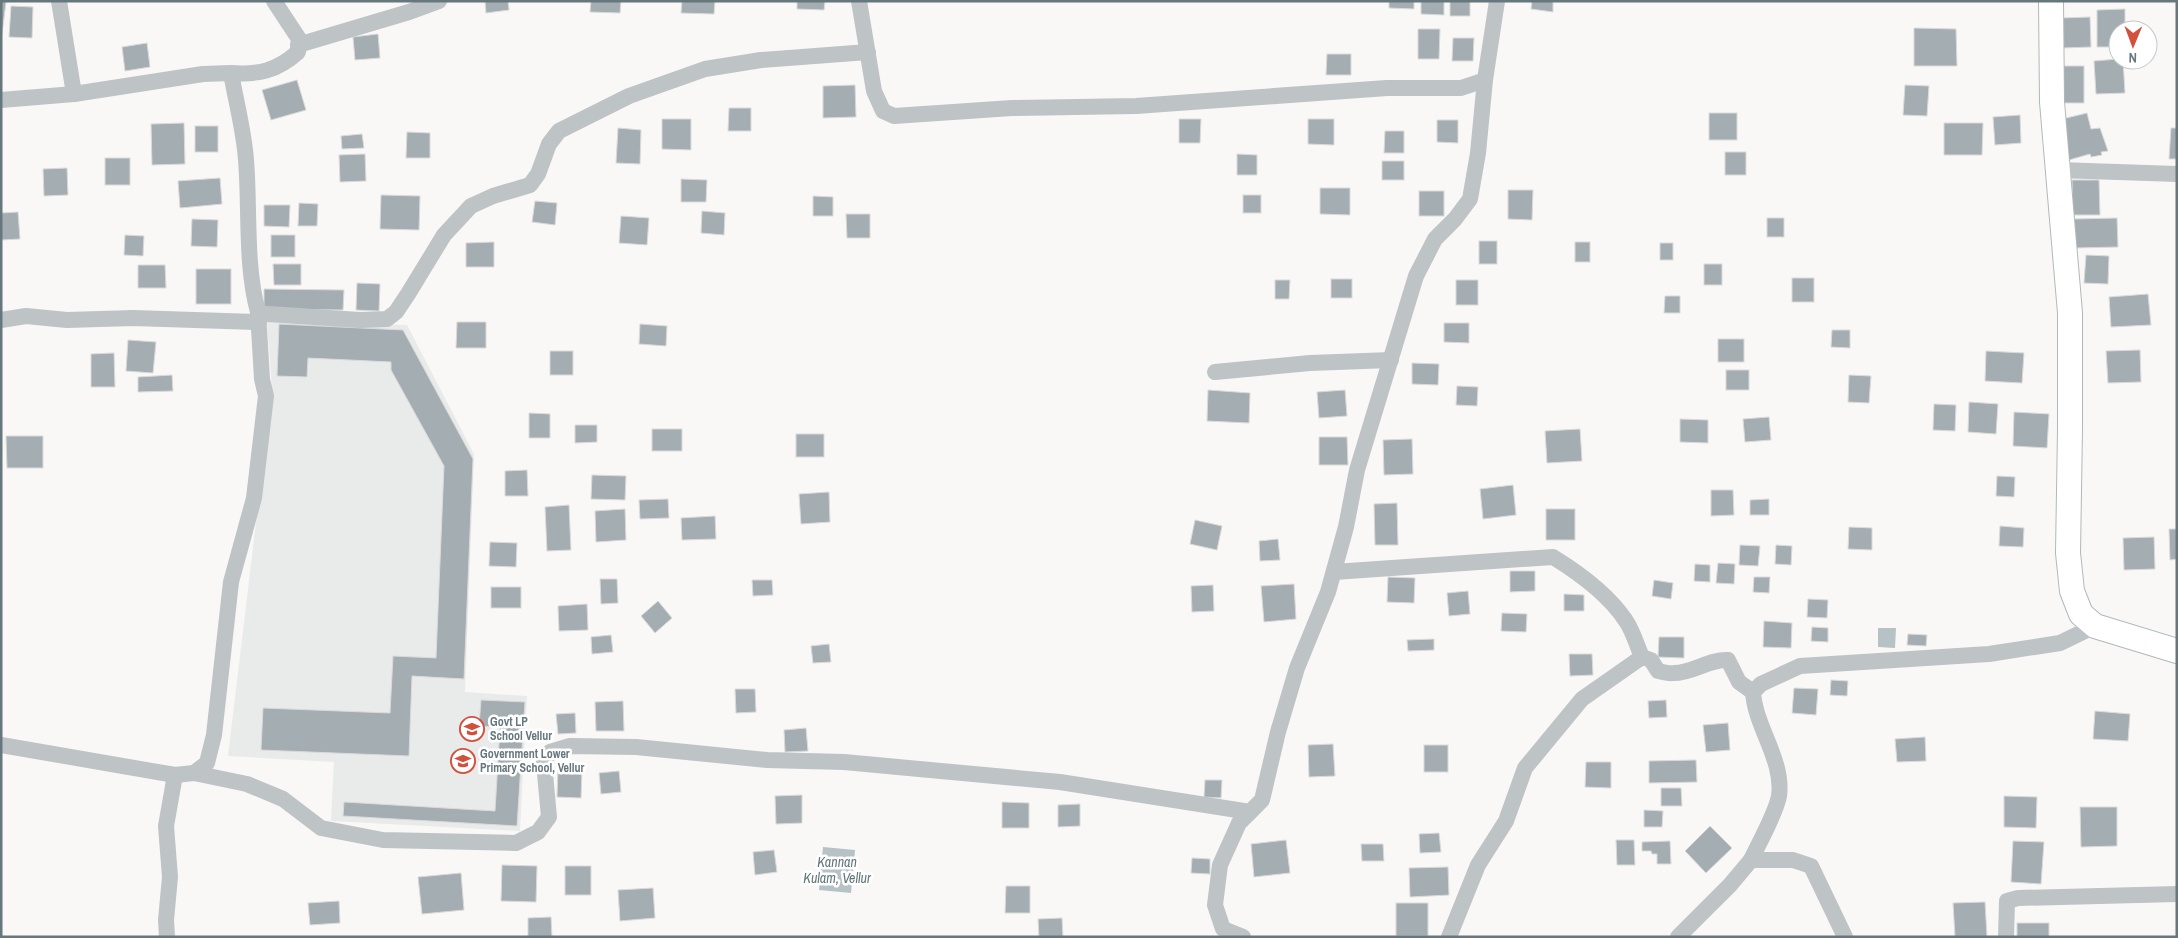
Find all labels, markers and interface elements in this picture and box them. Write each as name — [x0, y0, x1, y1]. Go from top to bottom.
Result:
north arrow — [2108, 20, 2158, 70]
text: N — [2128, 49, 2137, 67]
place label: Govt LP School Vellur — [490, 714, 552, 744]
school or university icon: Govt LP School Vellur — [459, 716, 485, 742]
place label: Government Lower Primary School, Vellur — [480, 746, 584, 776]
school or university icon: Government Lower Primary School, Vellur — [450, 748, 476, 774]
water label: Kannan Kulam, Vellur — [803, 853, 872, 887]

